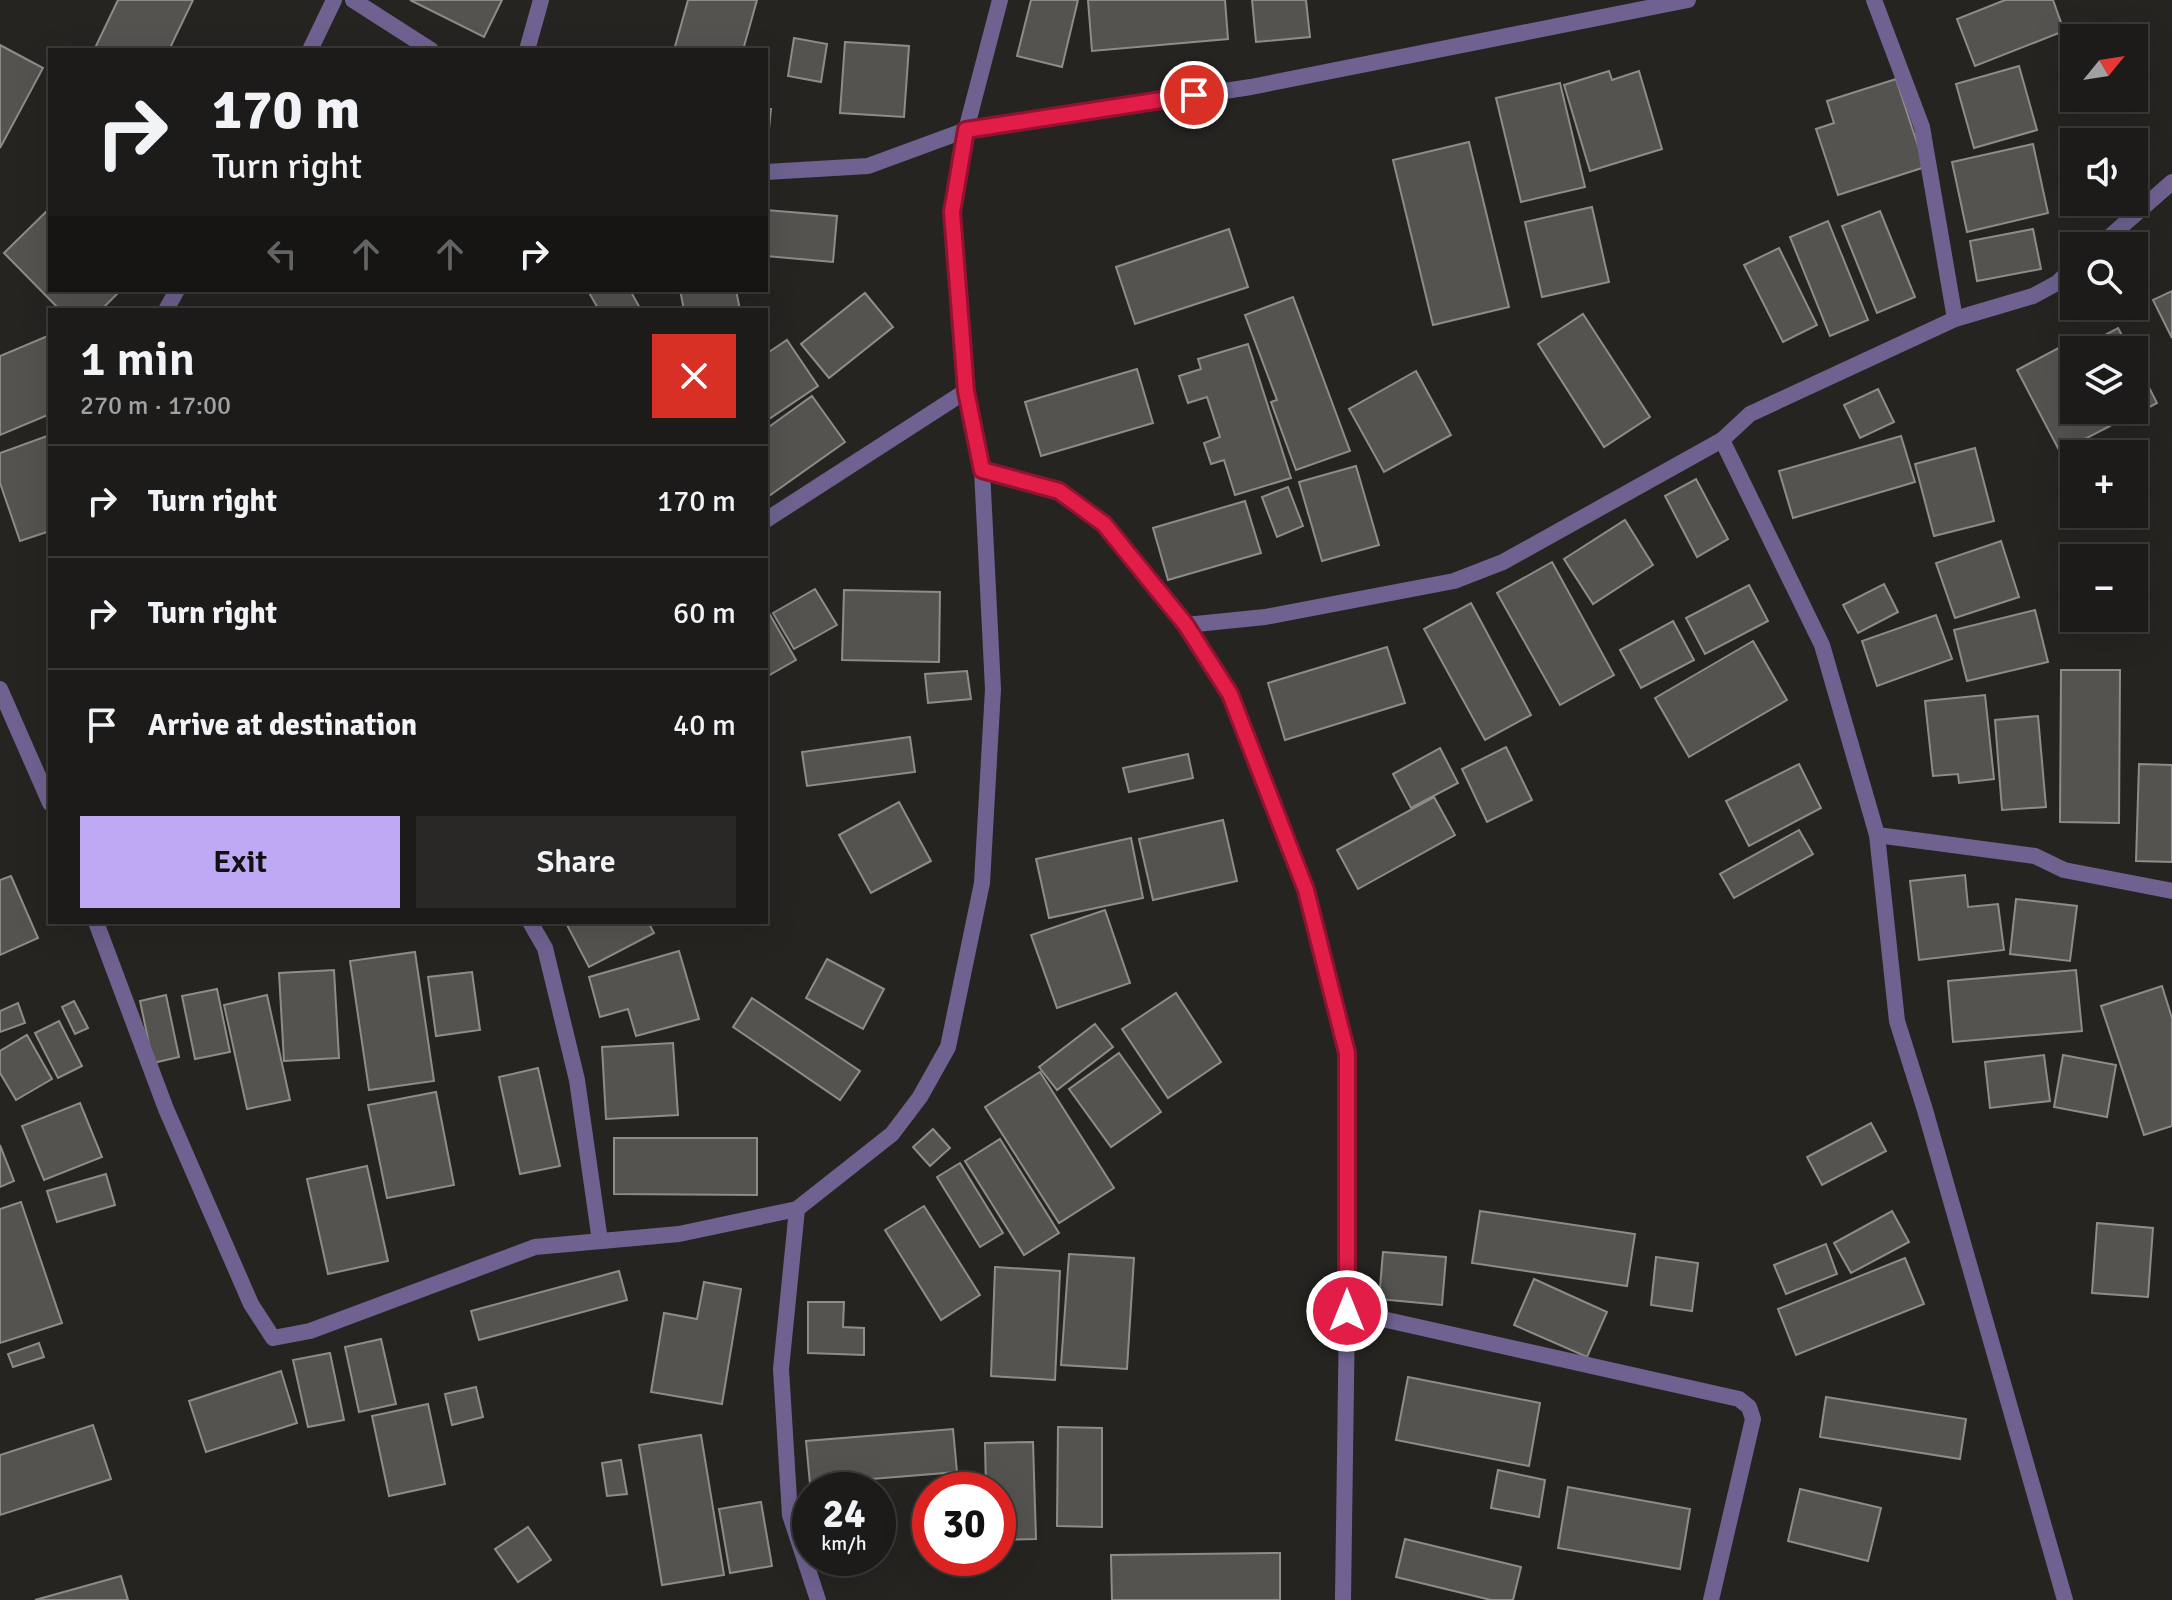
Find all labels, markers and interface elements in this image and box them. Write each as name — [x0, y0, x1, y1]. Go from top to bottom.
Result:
north arrow — [2060, 24, 2148, 112]
map controls — [2060, 24, 2148, 632]
pin — [1160, 61, 1228, 129]
icon: arrive — [1172, 73, 1216, 117]
text: 170 m — [212, 75, 360, 144]
icon: right — [80, 80, 184, 184]
button: sound — [2060, 128, 2148, 216]
text: Turn right — [212, 144, 362, 189]
icon: left — [260, 232, 304, 276]
icon: ahead — [344, 232, 388, 276]
icon: ahead — [428, 232, 472, 276]
icon: right — [512, 232, 556, 276]
button: search — [2060, 232, 2148, 320]
text: 1 min — [80, 330, 195, 389]
button: close — [652, 334, 736, 418]
button: layers — [2060, 336, 2148, 424]
text: 270 m · 17:00 — [80, 390, 231, 422]
button: + — [2060, 440, 2148, 528]
icon: right — [80, 479, 124, 523]
text: Turn right — [148, 483, 277, 520]
text: 170 m — [657, 483, 736, 520]
button: − — [2060, 544, 2148, 632]
icon: right — [80, 591, 124, 635]
text: Turn right — [148, 595, 277, 632]
text: 60 m — [673, 595, 736, 632]
icon: arrive — [80, 703, 124, 747]
text: Arrive at destination — [148, 707, 417, 744]
text: 40 m — [673, 707, 736, 744]
button: Exit — [80, 816, 400, 908]
button: Share — [416, 816, 736, 908]
position arrow — [1305, 1269, 1389, 1353]
speed limit sign: 30 — [912, 1472, 1016, 1576]
text: 24 — [822, 1489, 866, 1539]
text: km/h — [821, 1531, 867, 1556]

